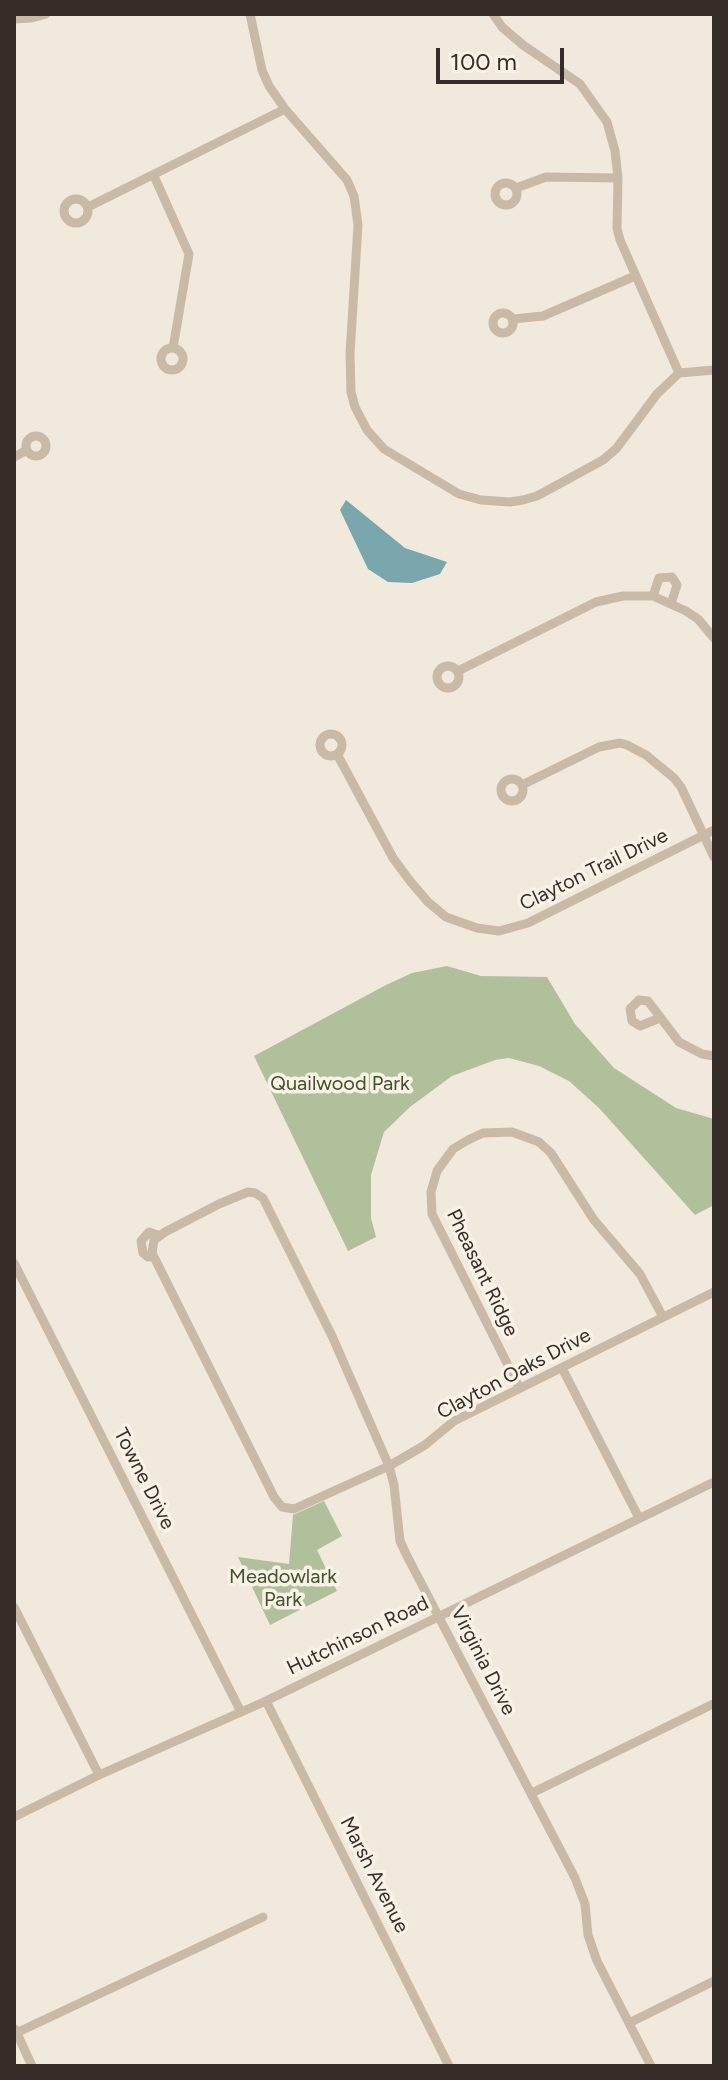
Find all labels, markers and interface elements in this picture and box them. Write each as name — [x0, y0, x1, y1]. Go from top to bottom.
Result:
scale bar — [440, 32, 568, 82]
text: 100 m — [450, 47, 517, 76]
street label: Clayton Trail Drive — [516, 824, 672, 916]
park label: Quailwood Park — [270, 1072, 410, 1096]
street label: Pheasant Ridge — [441, 1205, 523, 1341]
street label: Clayton Oaks Drive — [433, 1323, 595, 1425]
street label: Towne Drive — [108, 1425, 180, 1533]
park label: Meadowlark Park — [229, 1565, 337, 1612]
street label: Hutchinson Road — [283, 1591, 433, 1681]
street label: Virginia Drive — [445, 1603, 521, 1719]
street label: Marsh Avenue — [334, 1813, 414, 1937]

